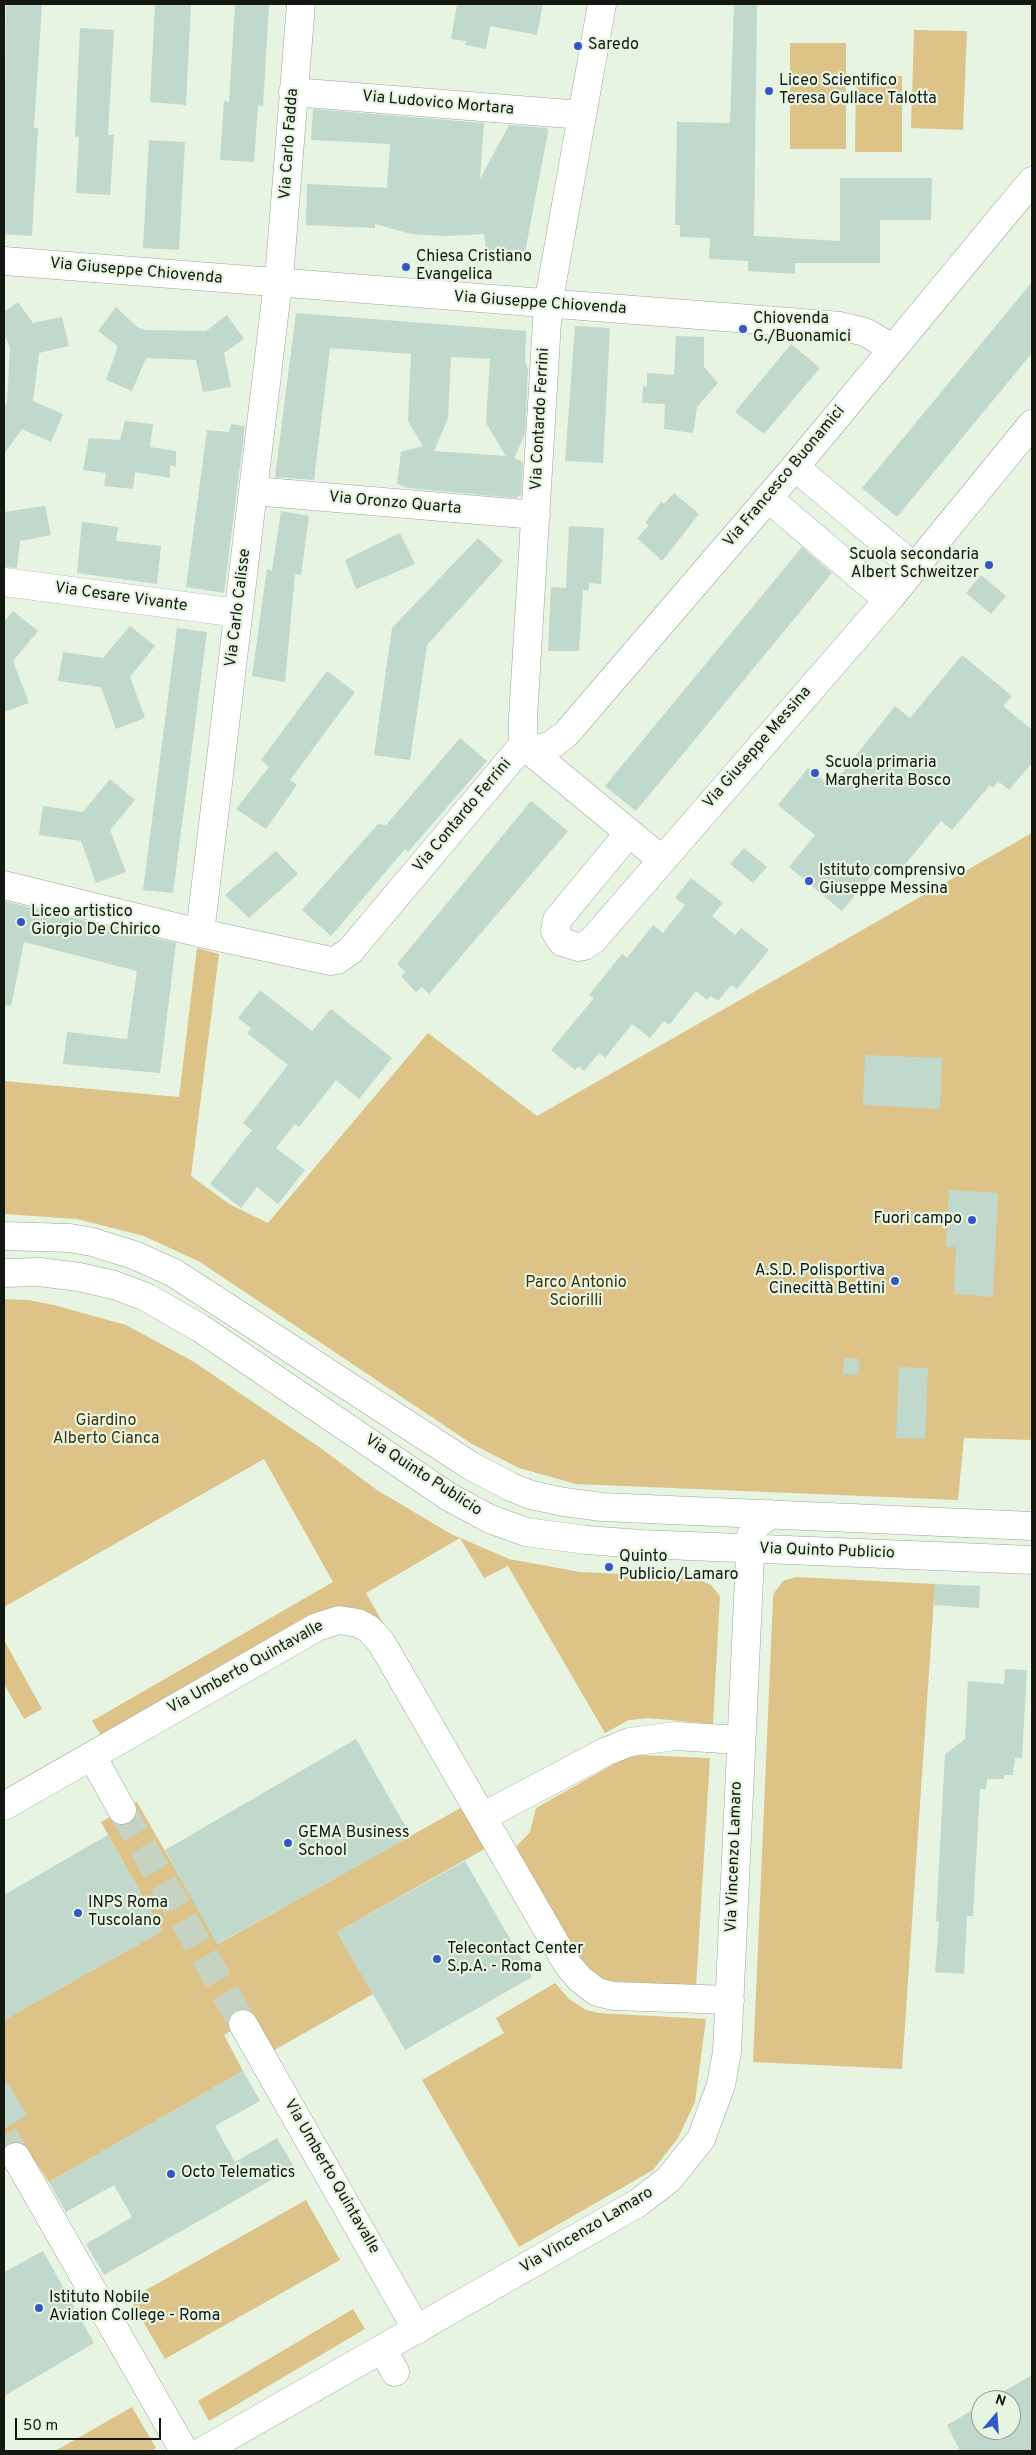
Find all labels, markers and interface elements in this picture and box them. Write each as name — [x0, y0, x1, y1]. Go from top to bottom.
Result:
place label: Saredo — [588, 36, 639, 56]
marker: Saredo — [572, 40, 584, 52]
place label: Liceo Scientifico Teresa Gullace Talotta — [779, 72, 937, 110]
marker: Liceo Scientifico Teresa Gullace Talotta — [763, 85, 775, 97]
street label: Via Carlo Fadda — [277, 88, 303, 200]
street label: Via Ludovico Mortara — [361, 88, 515, 120]
place label: Chiesa Cristiano Evangelica — [416, 248, 532, 286]
street label: Via Giuseppe Chiovenda — [49, 255, 223, 289]
marker: Chiesa Cristiano Evangelica — [400, 261, 412, 273]
street label: Via Giuseppe Chiovenda — [453, 288, 627, 320]
place label: Chiovenda G./Buonamici — [753, 310, 851, 348]
marker: Chiovenda G./Buonamici — [737, 323, 749, 335]
street label: Via Contardo Ferrini — [528, 347, 554, 491]
street label: Via Francesco Buonamici — [720, 402, 850, 552]
street label: Via Oronzo Quarta — [328, 489, 462, 519]
place label: Scuola secondaria Albert Schweitzer — [849, 546, 979, 584]
street label: Via Carlo Calisse — [222, 548, 256, 668]
marker: Scuola secondaria Albert Schweitzer — [983, 559, 995, 571]
street label: Via Cesare Vivante — [53, 579, 189, 617]
street label: Via Giuseppe Messina — [700, 683, 816, 813]
place label: Scuola primaria Margherita Bosco — [825, 754, 951, 792]
street label: Via Contardo Ferrini — [410, 755, 516, 877]
marker: Scuola primaria Margherita Bosco — [809, 767, 821, 779]
place label: Istituto comprensivo Giuseppe Messina — [819, 862, 965, 900]
marker: Istituto comprensivo Giuseppe Messina — [803, 875, 815, 887]
place label: Liceo artistico Giorgio De Chirico — [31, 903, 160, 941]
marker: Liceo artistico Giorgio De Chirico — [15, 916, 27, 928]
place label: Fuori campo — [873, 1210, 962, 1230]
marker: Fuori campo — [966, 1214, 978, 1226]
place label: A.S.D. Polisportiva Cinecittà Bettini — [755, 1262, 885, 1300]
park label: Parco Antonio Sciorilli — [525, 1274, 627, 1312]
marker: A.S.D. Polisportiva Cinecittà Bettini — [889, 1275, 901, 1287]
park label: Giardino Alberto Cianca — [53, 1412, 159, 1450]
street label: Via Quinto Publicio — [361, 1431, 485, 1521]
street label: Via Quinto Publicio — [759, 1540, 895, 1564]
place label: Quinto Publicio/Lamaro — [619, 1548, 738, 1586]
marker: Quinto Publicio/Lamaro — [603, 1561, 615, 1573]
street label: Via Umberto Quintavalle — [165, 1617, 327, 1719]
street label: Via Vincenzo Lamaro — [723, 1781, 747, 1933]
place label: GEMA Business School — [298, 1824, 409, 1862]
marker: GEMA Business School — [282, 1837, 294, 1849]
place label: INPS Roma Tuscolano — [88, 1894, 168, 1932]
marker: INPS Roma Tuscolano — [72, 1907, 84, 1919]
place label: Telecontact Center S.p.A. - Roma — [447, 1940, 583, 1978]
marker: Telecontact Center S.p.A. - Roma — [431, 1953, 443, 1965]
street label: Via Umberto Quintavalle — [279, 2096, 383, 2258]
place label: Octo Telematics — [181, 2164, 295, 2184]
marker: Octo Telematics — [165, 2168, 177, 2180]
street label: Via Vincenzo Lamaro — [517, 2184, 657, 2278]
place label: Istituto Nobile Aviation College - Roma — [49, 2289, 220, 2327]
marker: Istituto Nobile Aviation College - Roma — [33, 2302, 45, 2314]
north arrow — [971, 2390, 1021, 2440]
text: N — [993, 2392, 1008, 2411]
scale bar — [18, 2408, 164, 2440]
text: 50 m — [23, 2417, 58, 2436]

